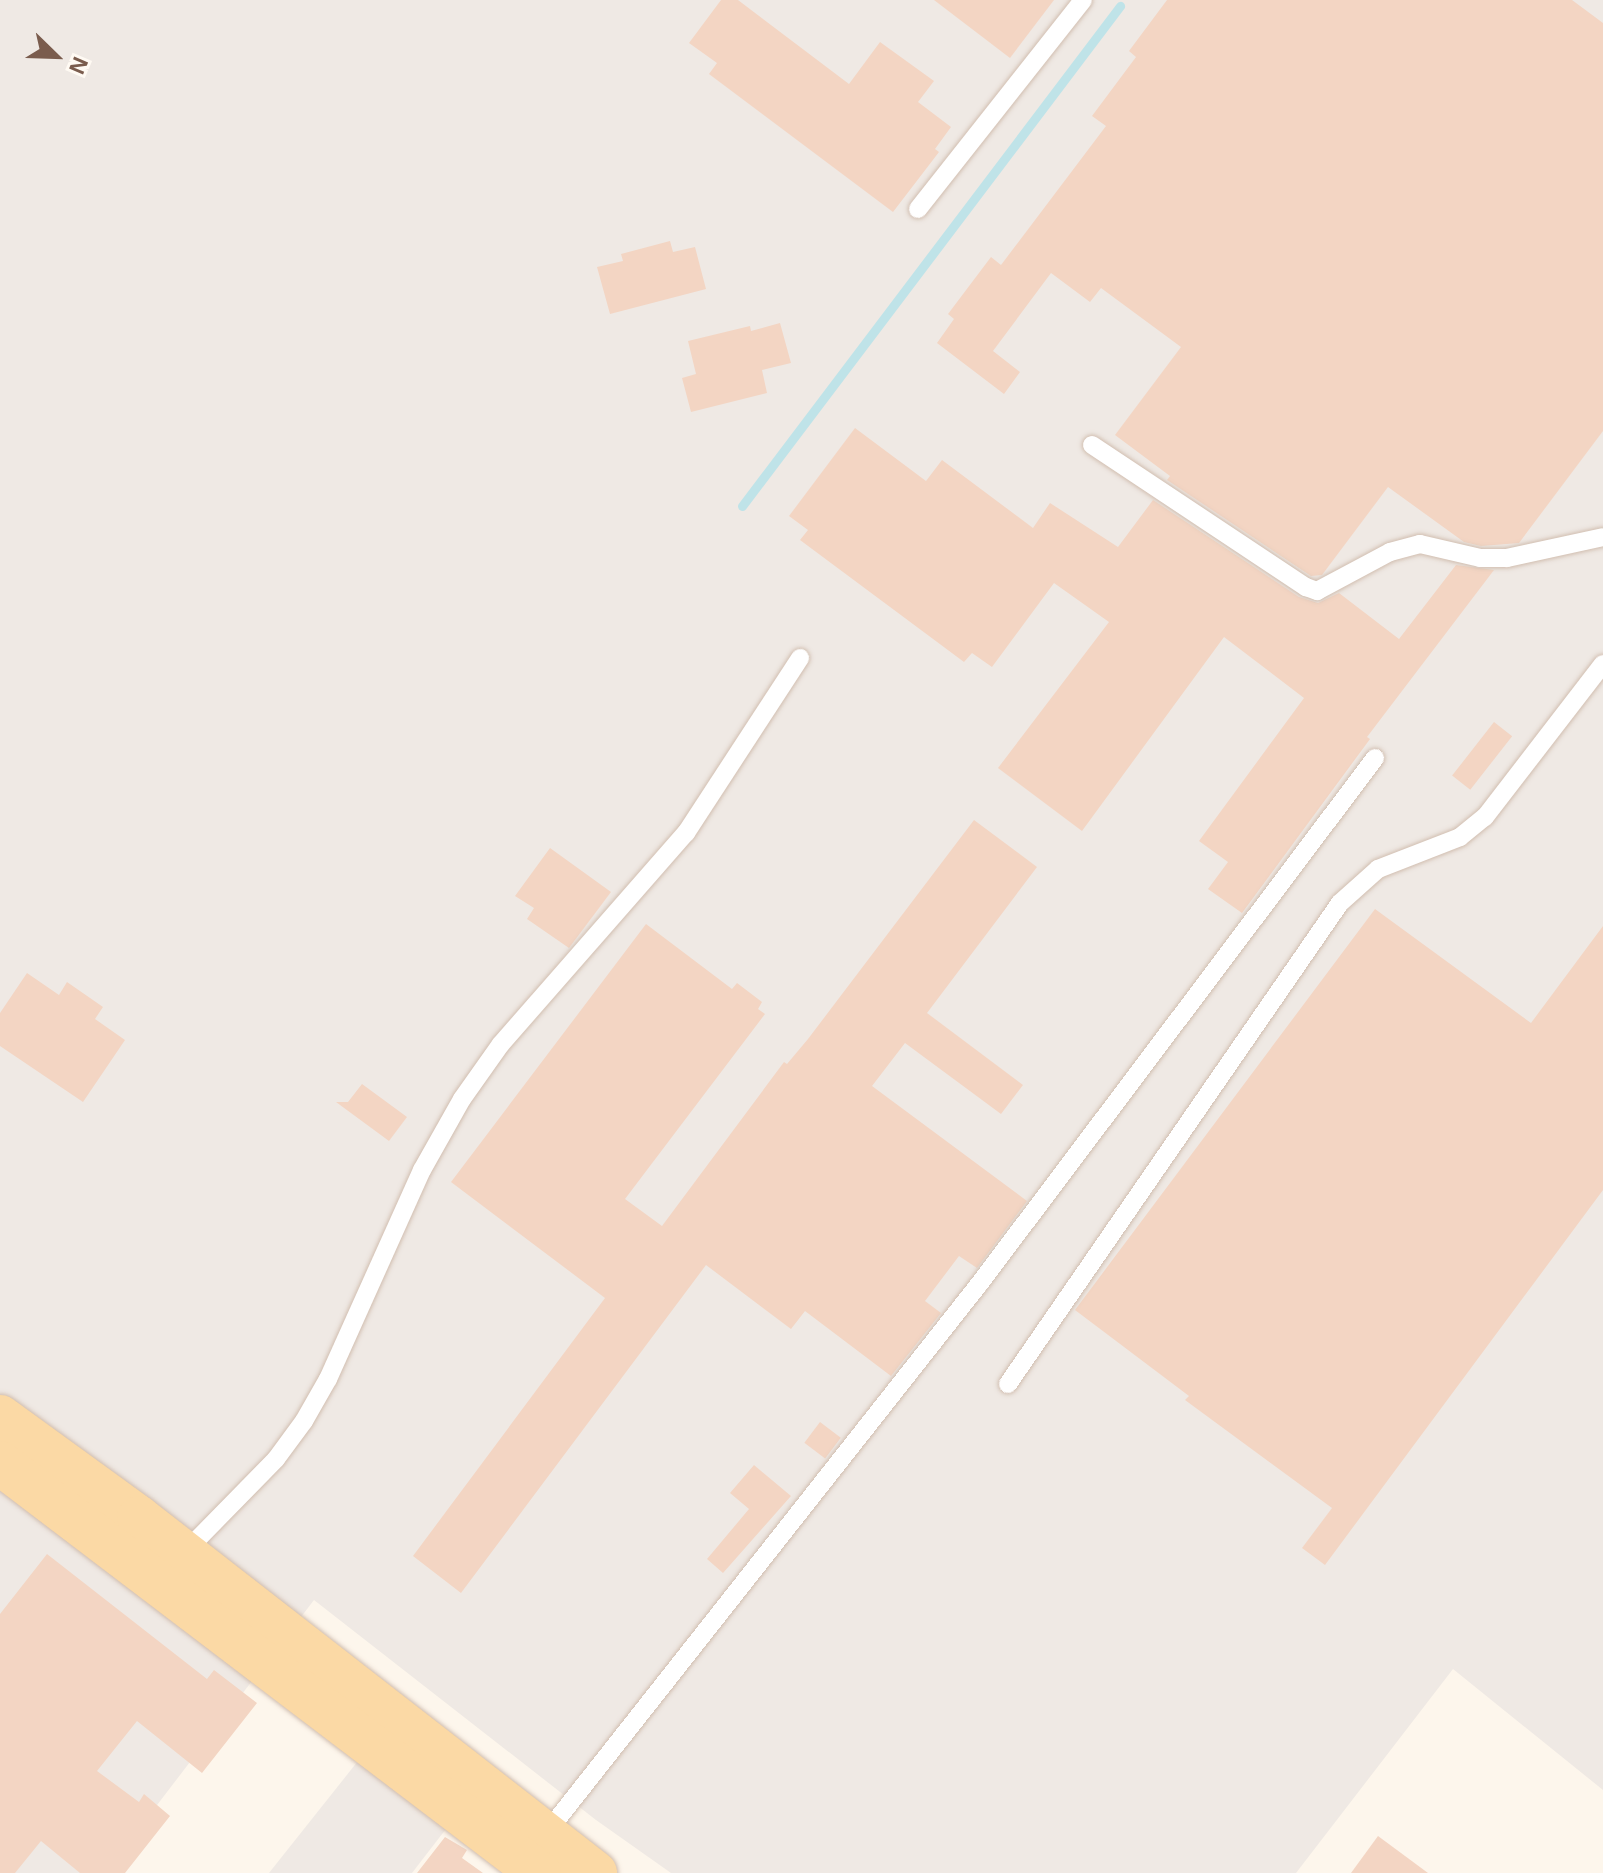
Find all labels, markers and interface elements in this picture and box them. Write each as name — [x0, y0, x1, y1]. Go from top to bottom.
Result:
north arrow — [16, 16, 96, 96]
text: N — [64, 53, 93, 78]

